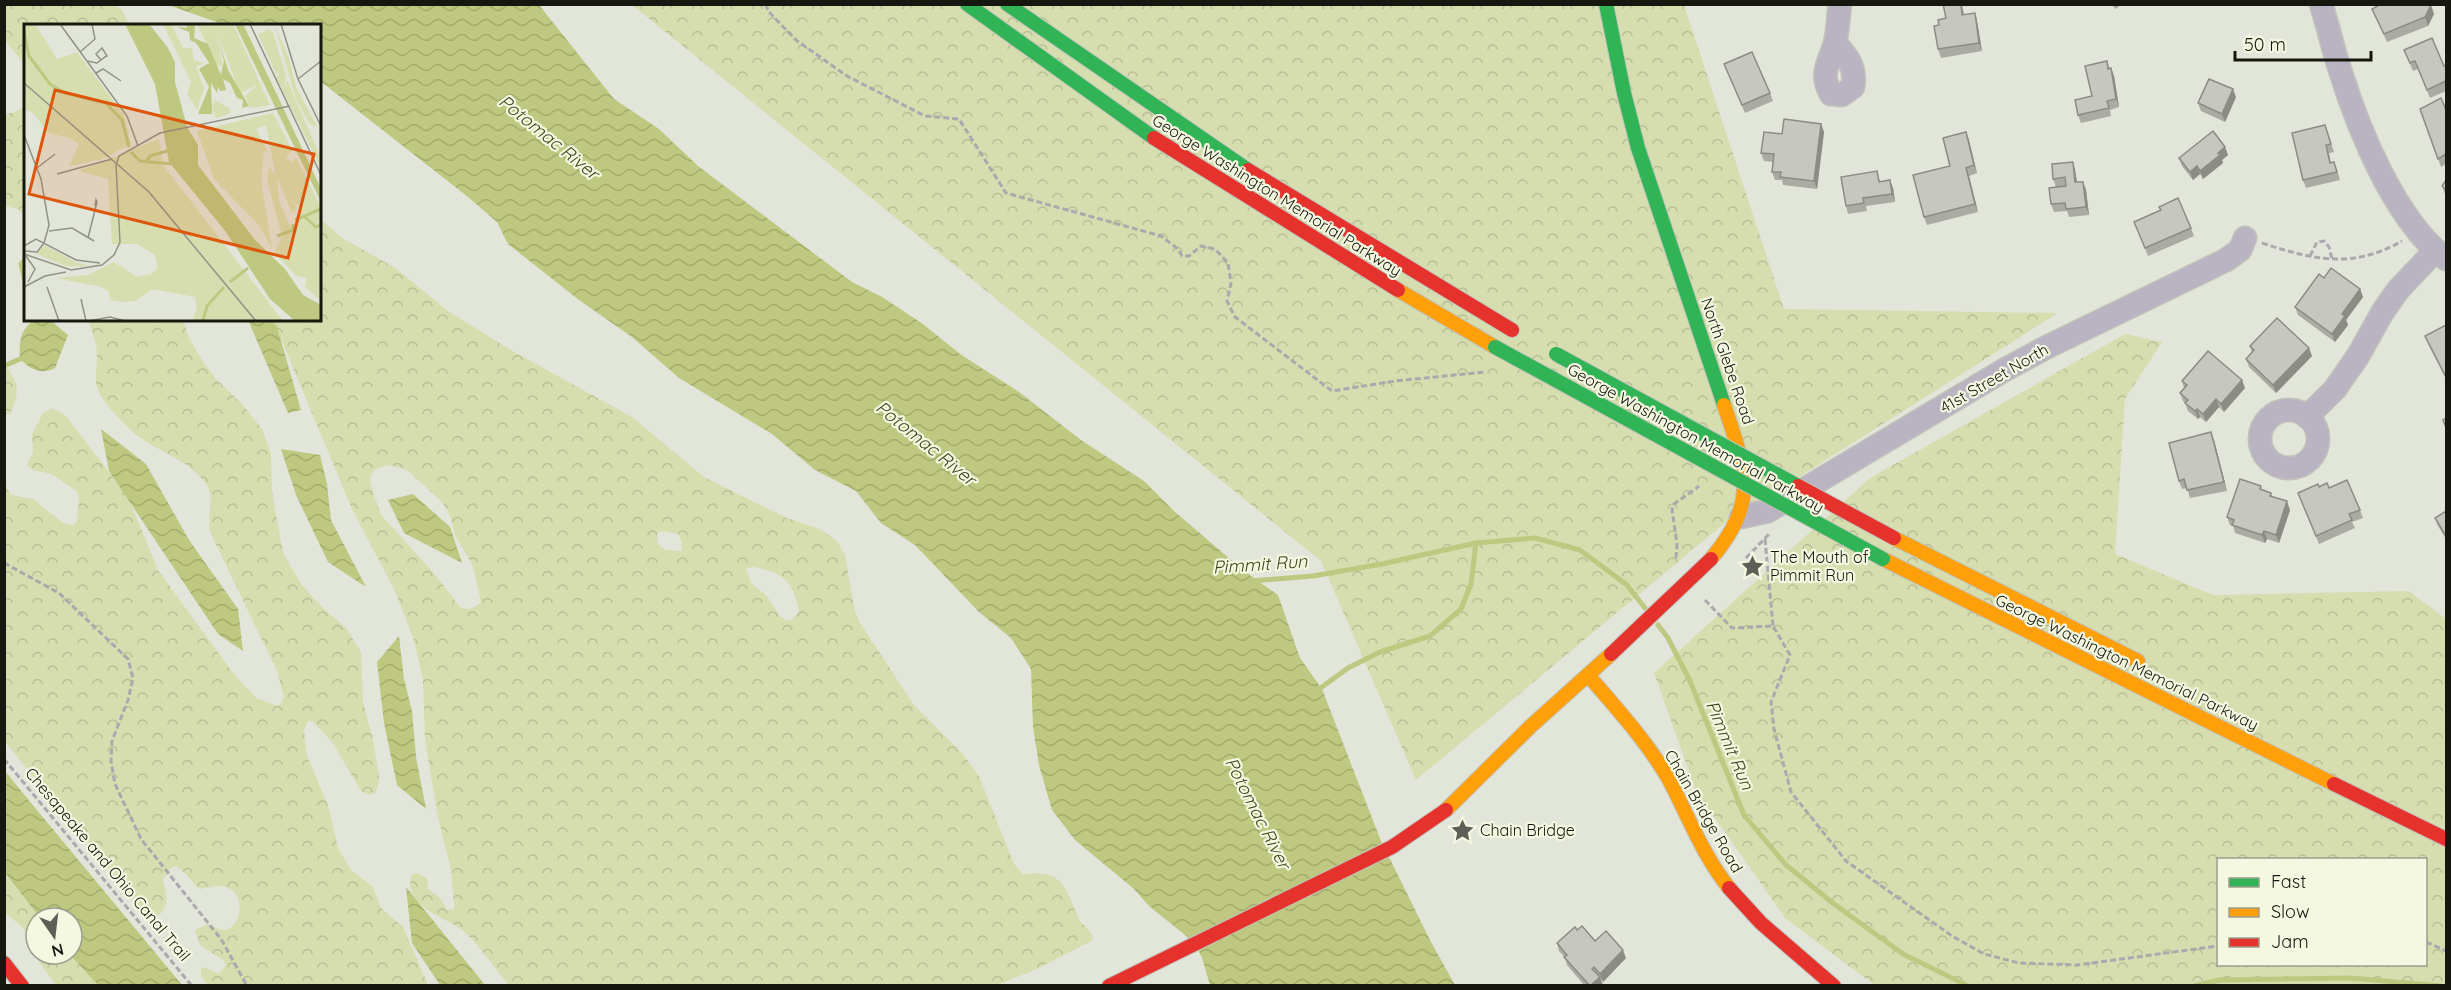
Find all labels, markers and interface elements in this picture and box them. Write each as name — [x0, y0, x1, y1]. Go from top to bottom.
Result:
inset map — [24, 24, 321, 321]
scale bar — [2235, 24, 2372, 62]
text: 50 m — [2244, 33, 2286, 56]
water label: Potomac River — [494, 90, 605, 186]
street label: George Washington Memorial Parkway — [1149, 110, 1405, 280]
street label: North Glebe Road — [1697, 295, 1759, 427]
street label: 41st Street North — [1936, 339, 2052, 417]
street label: George Washington Memorial Parkway — [1564, 359, 1828, 517]
water label: Potomac River — [871, 396, 982, 492]
place label: The Mouth of Pimmit Run — [1770, 547, 1869, 585]
water label: Pimmit Run — [1212, 549, 1309, 579]
place icon: The Mouth of Pimmit Run — [1739, 553, 1765, 579]
street label: George Washington Memorial Parkway — [1992, 589, 2262, 735]
water label: Pimmit Run — [1701, 697, 1759, 794]
street label: Chain Bridge Road — [1661, 746, 1747, 876]
water label: Potomac River — [1220, 753, 1297, 875]
street label: Chesapeake and Ohio Canal Trail — [21, 763, 195, 965]
place icon: Chain Bridge — [1449, 817, 1475, 843]
place label: Chain Bridge — [1480, 820, 1575, 840]
legend — [2217, 858, 2427, 966]
text: Fast — [2271, 870, 2306, 893]
text: Slow — [2271, 900, 2309, 923]
north arrow — [24, 906, 84, 966]
text: Jam — [2271, 930, 2309, 953]
text: N — [50, 939, 66, 962]

